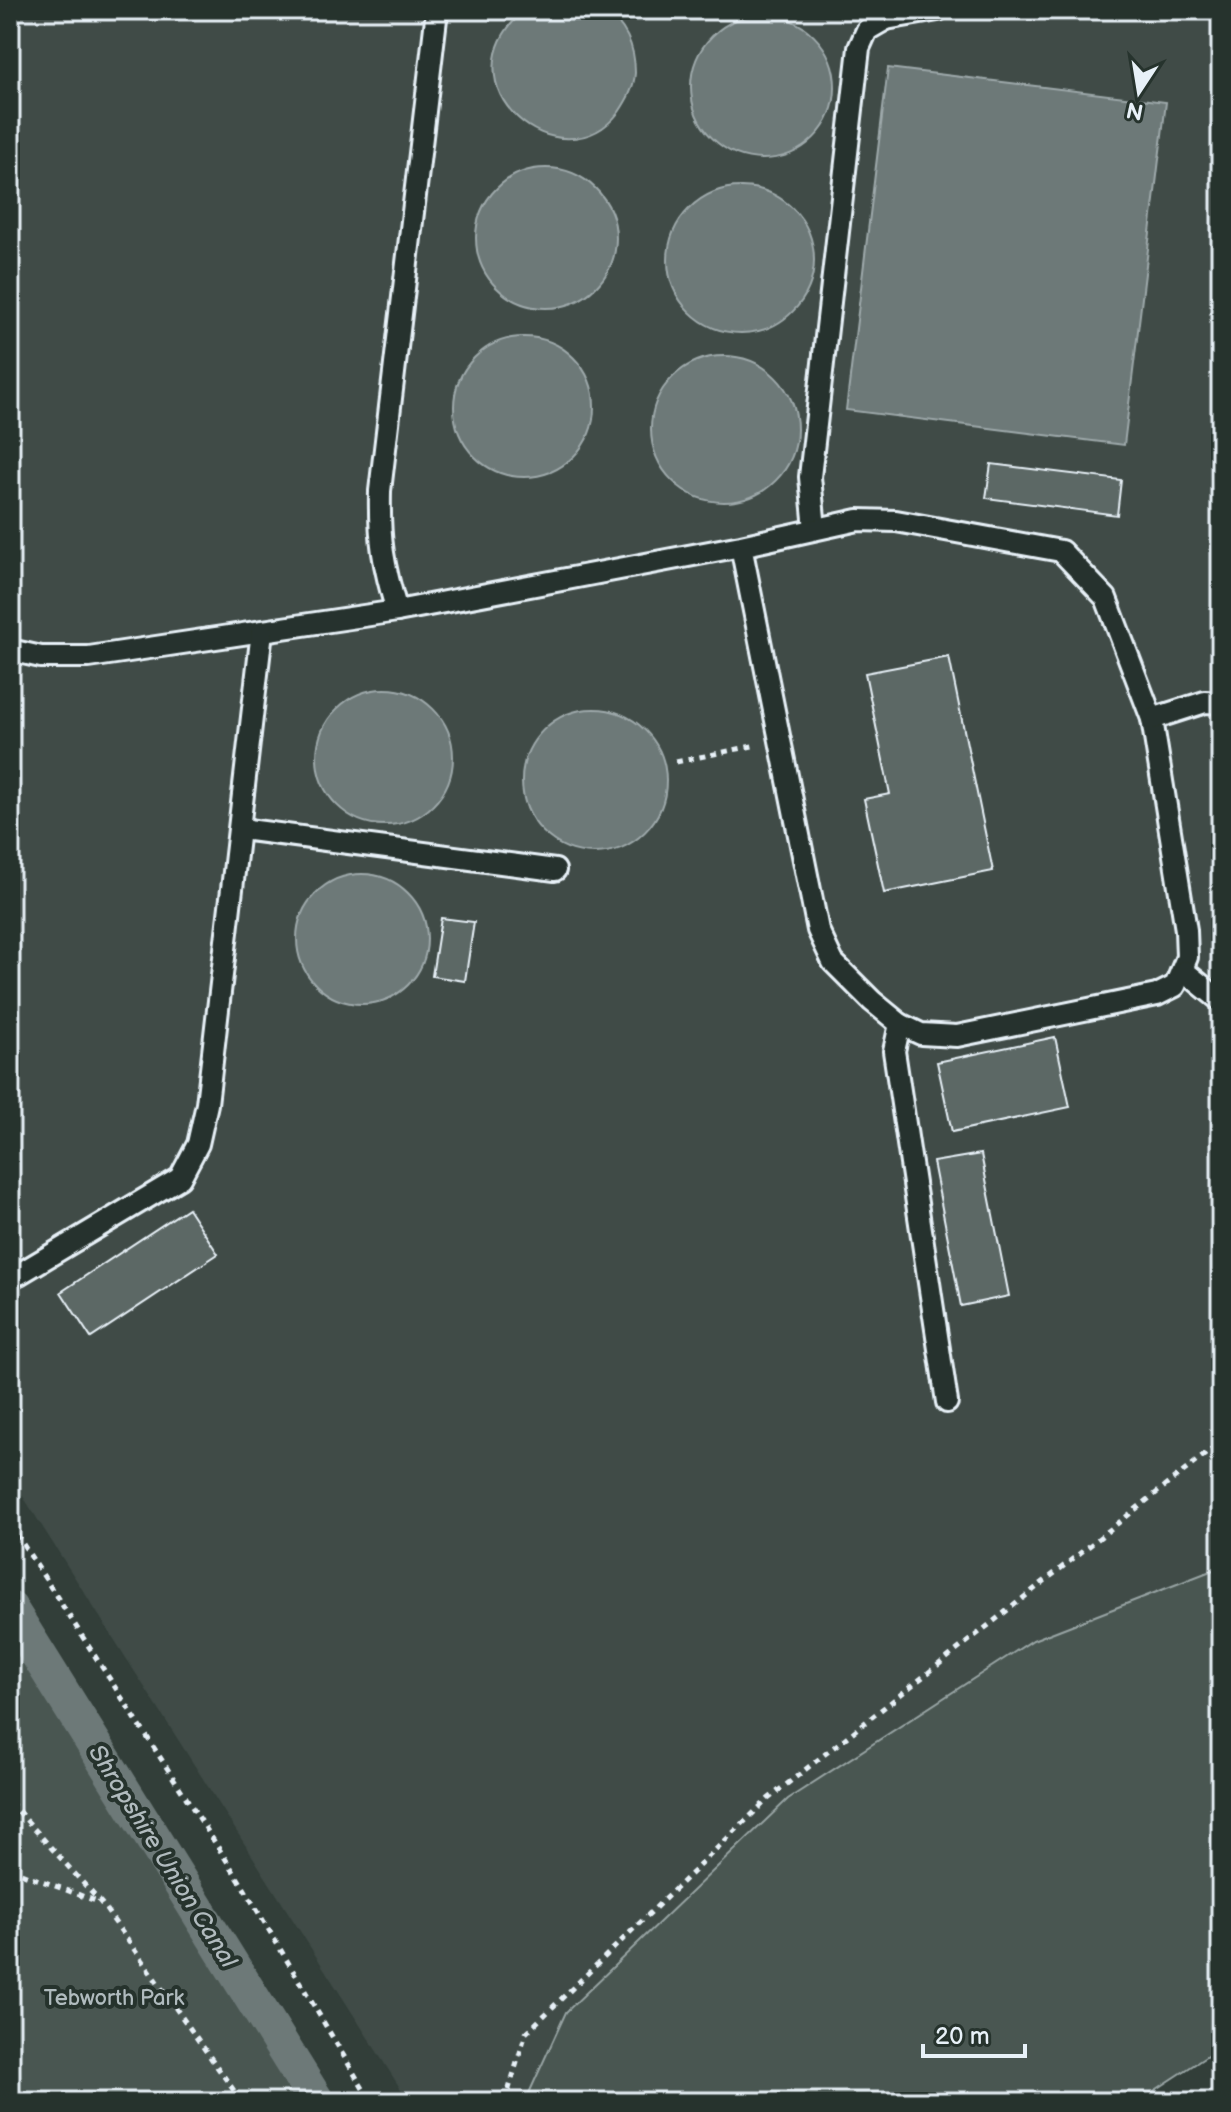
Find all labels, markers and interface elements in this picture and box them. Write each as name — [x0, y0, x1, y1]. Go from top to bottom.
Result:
north arrow — [1099, 52, 1179, 132]
text: N — [1124, 95, 1146, 125]
water label: Shropshire Union Canal — [82, 1739, 244, 1974]
park label: Tebworth Park — [44, 1985, 184, 2012]
scale bar — [923, 2008, 1025, 2058]
text: 20 m — [935, 2022, 990, 2051]

